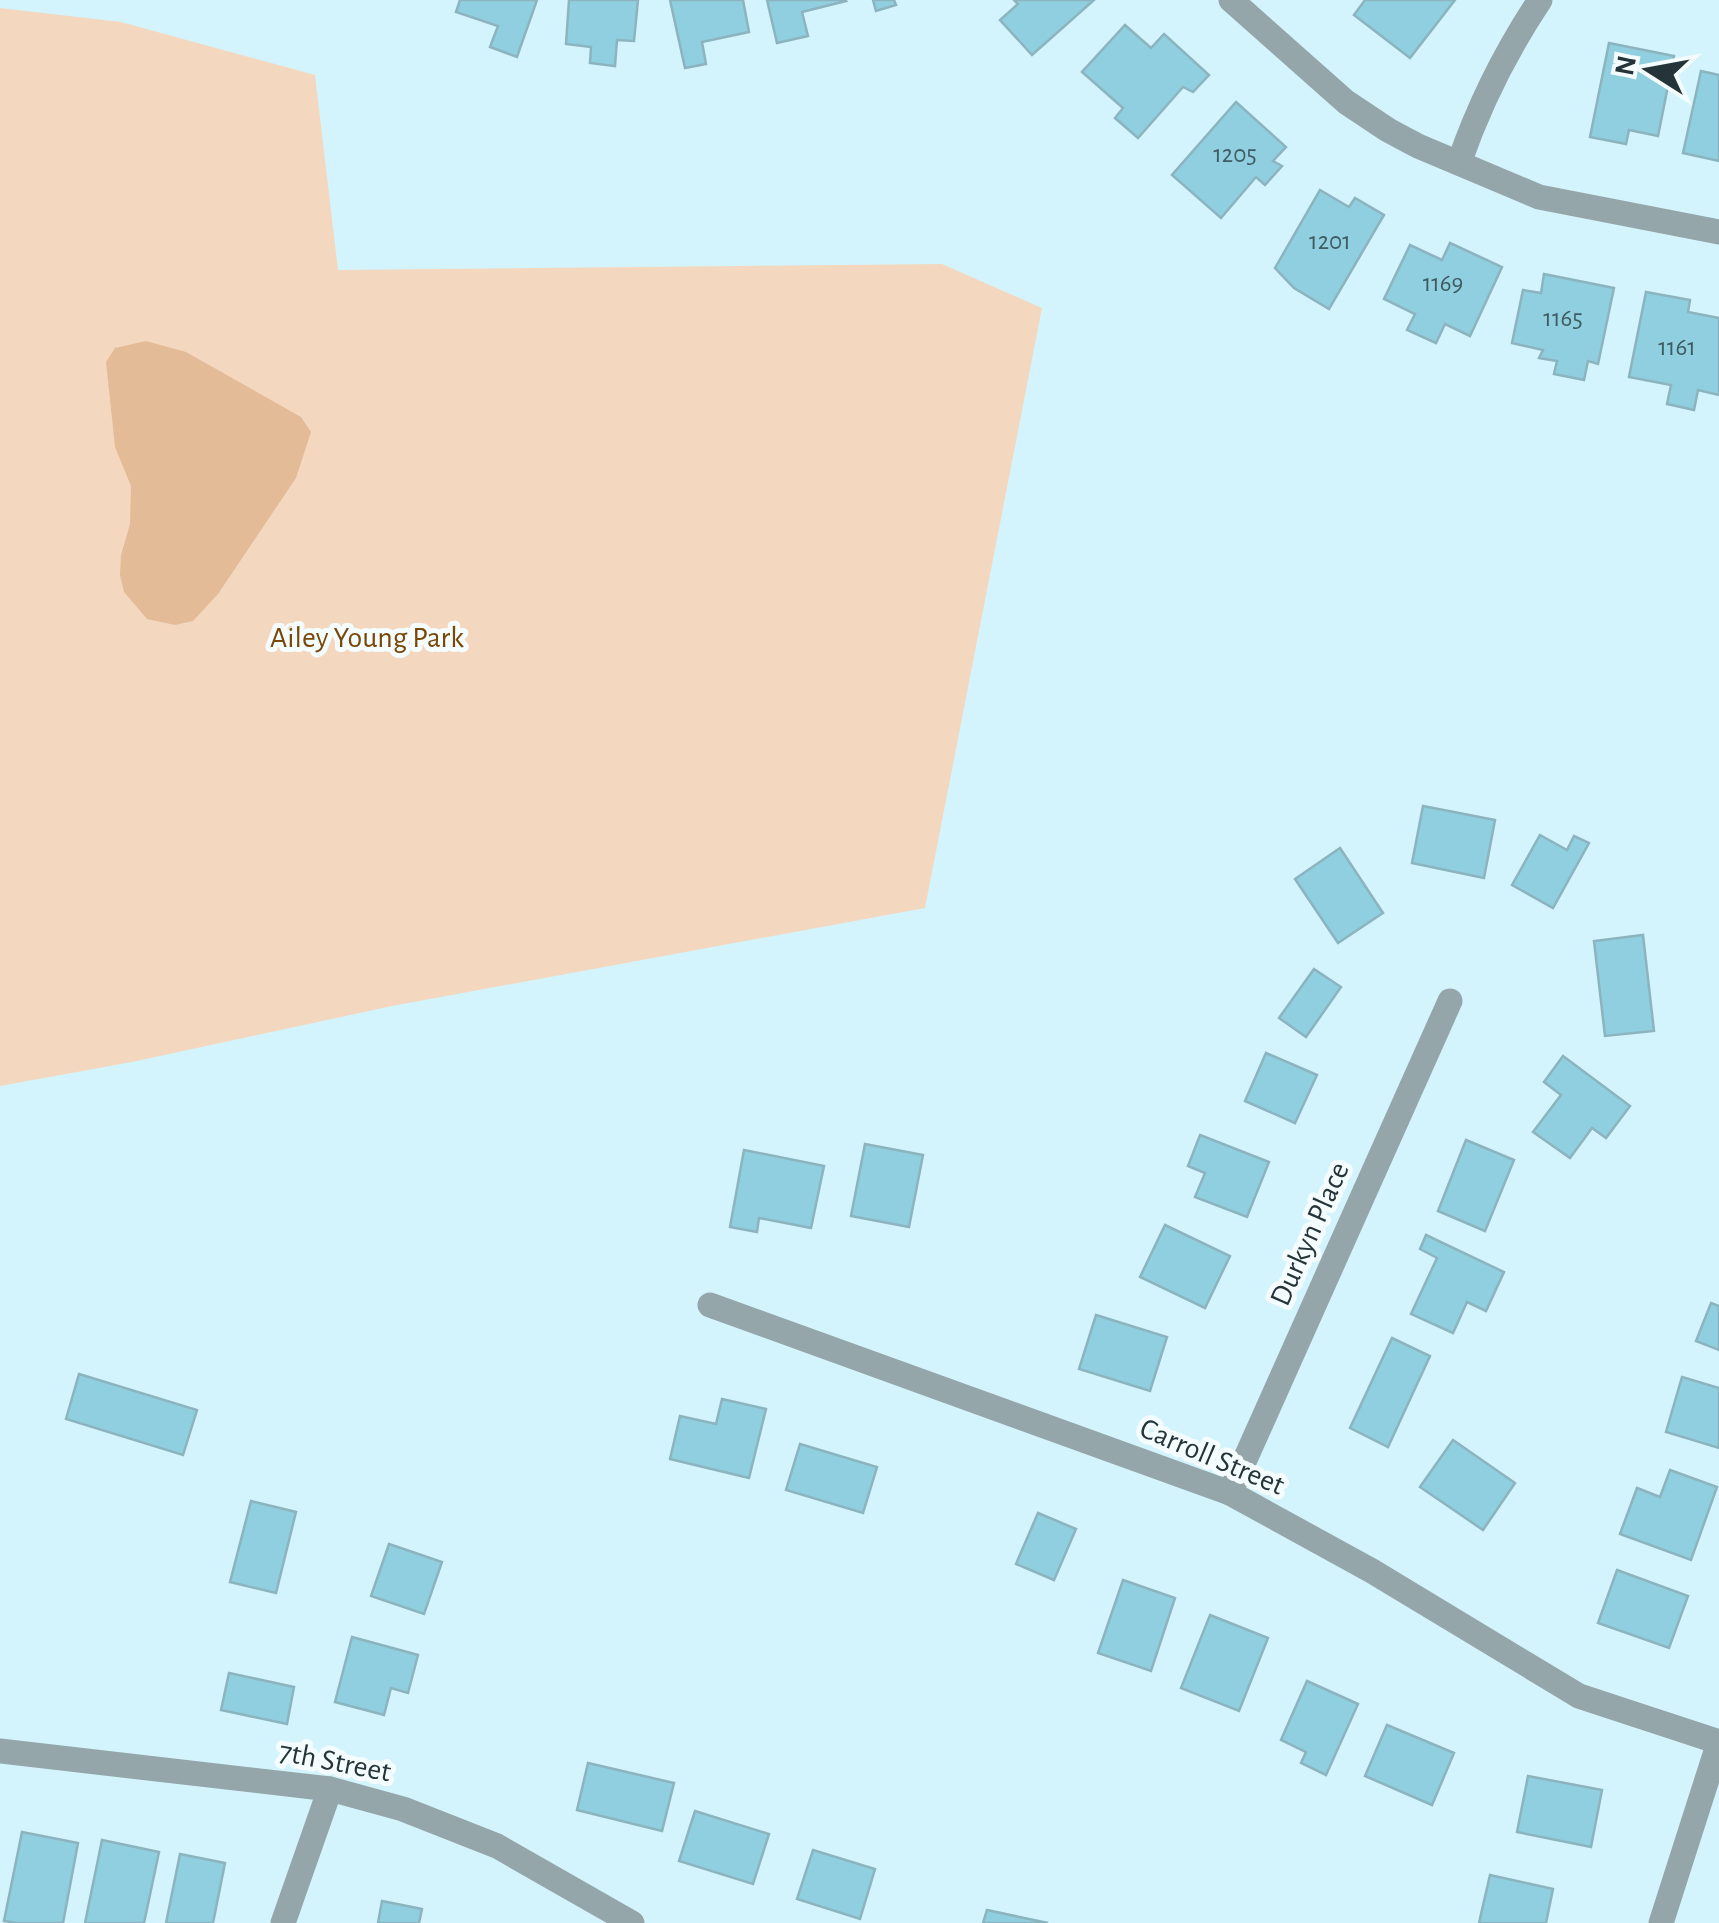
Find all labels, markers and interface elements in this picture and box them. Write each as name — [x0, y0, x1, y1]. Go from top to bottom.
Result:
north arrow — [1599, 20, 1699, 120]
text: N — [1611, 53, 1642, 78]
house number: 1205 — [1213, 142, 1257, 167]
house number: 1201 — [1309, 229, 1351, 254]
house number: 1169 — [1423, 271, 1463, 296]
house number: 1165 — [1543, 306, 1583, 331]
house number: 1161 — [1658, 335, 1696, 360]
park label: Ailey Young Park — [270, 623, 464, 653]
street label: Durkyn Place — [1265, 1158, 1355, 1310]
street label: Carroll Street — [1135, 1413, 1289, 1501]
street label: 7th Street — [277, 1736, 394, 1788]

